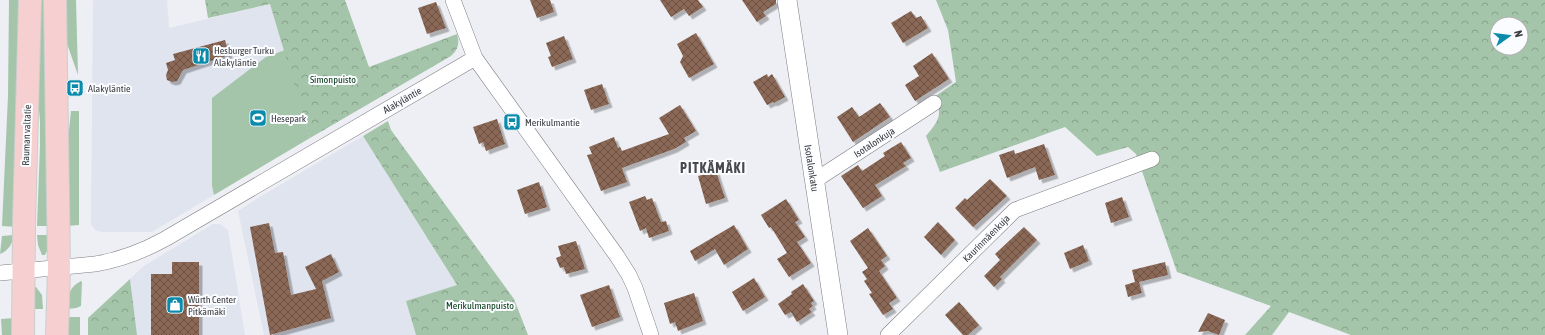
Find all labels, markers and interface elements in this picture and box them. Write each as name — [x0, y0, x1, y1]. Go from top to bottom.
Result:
north arrow — [1489, 16, 1529, 56]
text: N — [1512, 29, 1525, 38]
place label: Hesburger Turku Alakyläntie — [214, 45, 274, 68]
restaurant icon: Hesburger Turku Alakyläntie — [191, 46, 211, 66]
park label: Simonpuisto — [310, 74, 356, 85]
bus stop icon: Alakyläntie — [65, 78, 85, 98]
place label: Alakyläntie — [88, 83, 131, 94]
street label: Alakyläntie — [381, 85, 424, 116]
street label: Rauman valtatie — [20, 104, 33, 166]
sports icon: Hesepark — [248, 108, 268, 128]
bus stop icon: Merikulmantie — [502, 112, 522, 132]
place label: Hesepark — [271, 113, 307, 124]
place label: Merikulmantie — [525, 117, 580, 128]
street label: Isotalonkuja — [852, 125, 897, 160]
street label: Isotalonkatu — [802, 144, 821, 192]
district label: PITKÄMÄKI — [680, 160, 746, 176]
street label: Kaurinmäenkuja — [961, 212, 1012, 264]
place label: Würth Center Pitkämäki — [188, 294, 237, 317]
shop icon: Würth Center Pitkämäki — [165, 295, 185, 315]
park label: Merikulmanpuisto — [446, 300, 514, 311]

